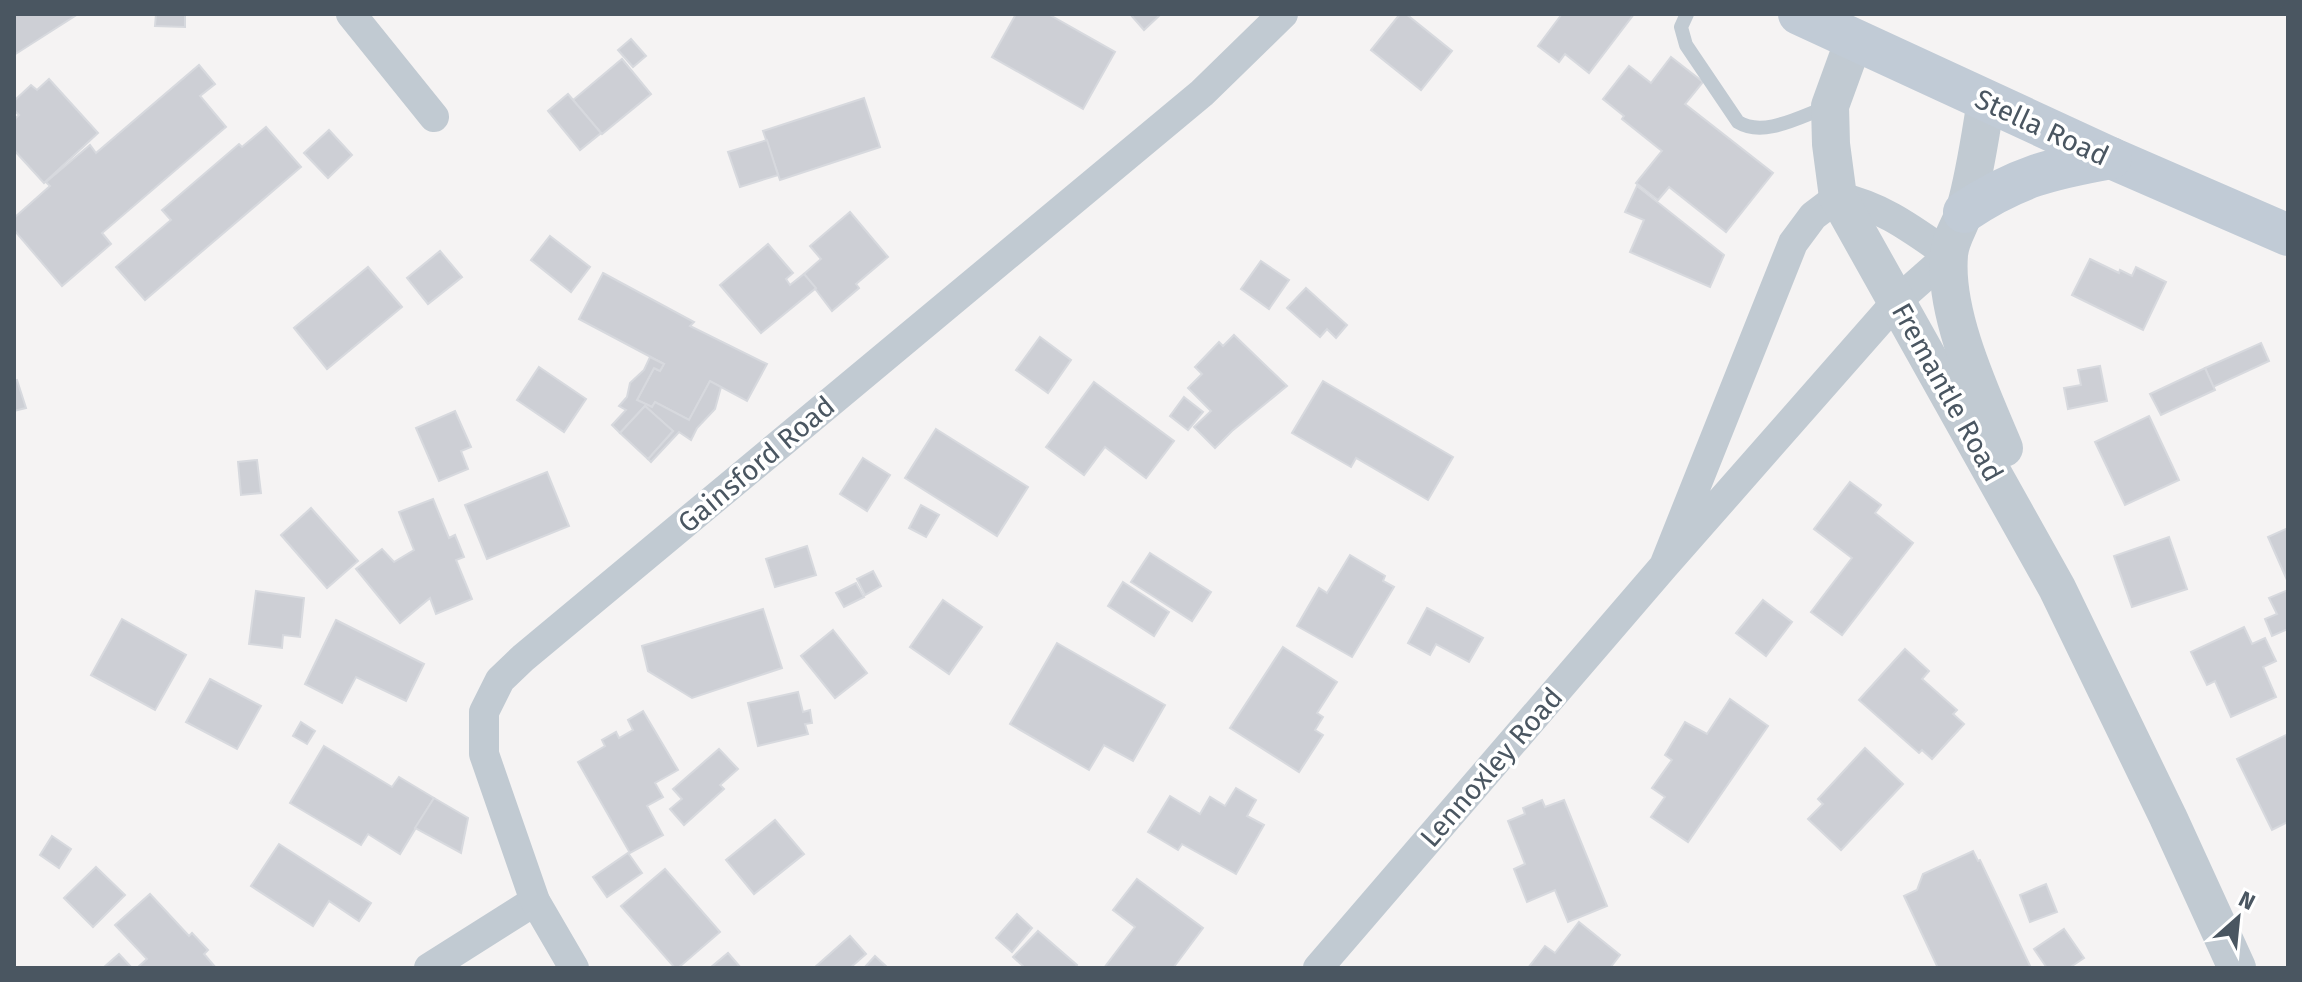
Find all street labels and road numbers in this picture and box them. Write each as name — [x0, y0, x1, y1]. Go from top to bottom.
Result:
street label: Stella Road — [1970, 82, 2114, 173]
street label: Fremantle Road — [1885, 297, 2010, 487]
street label: Gainsford Road — [671, 389, 841, 540]
street label: Lennoxley Road — [1413, 681, 1569, 854]

